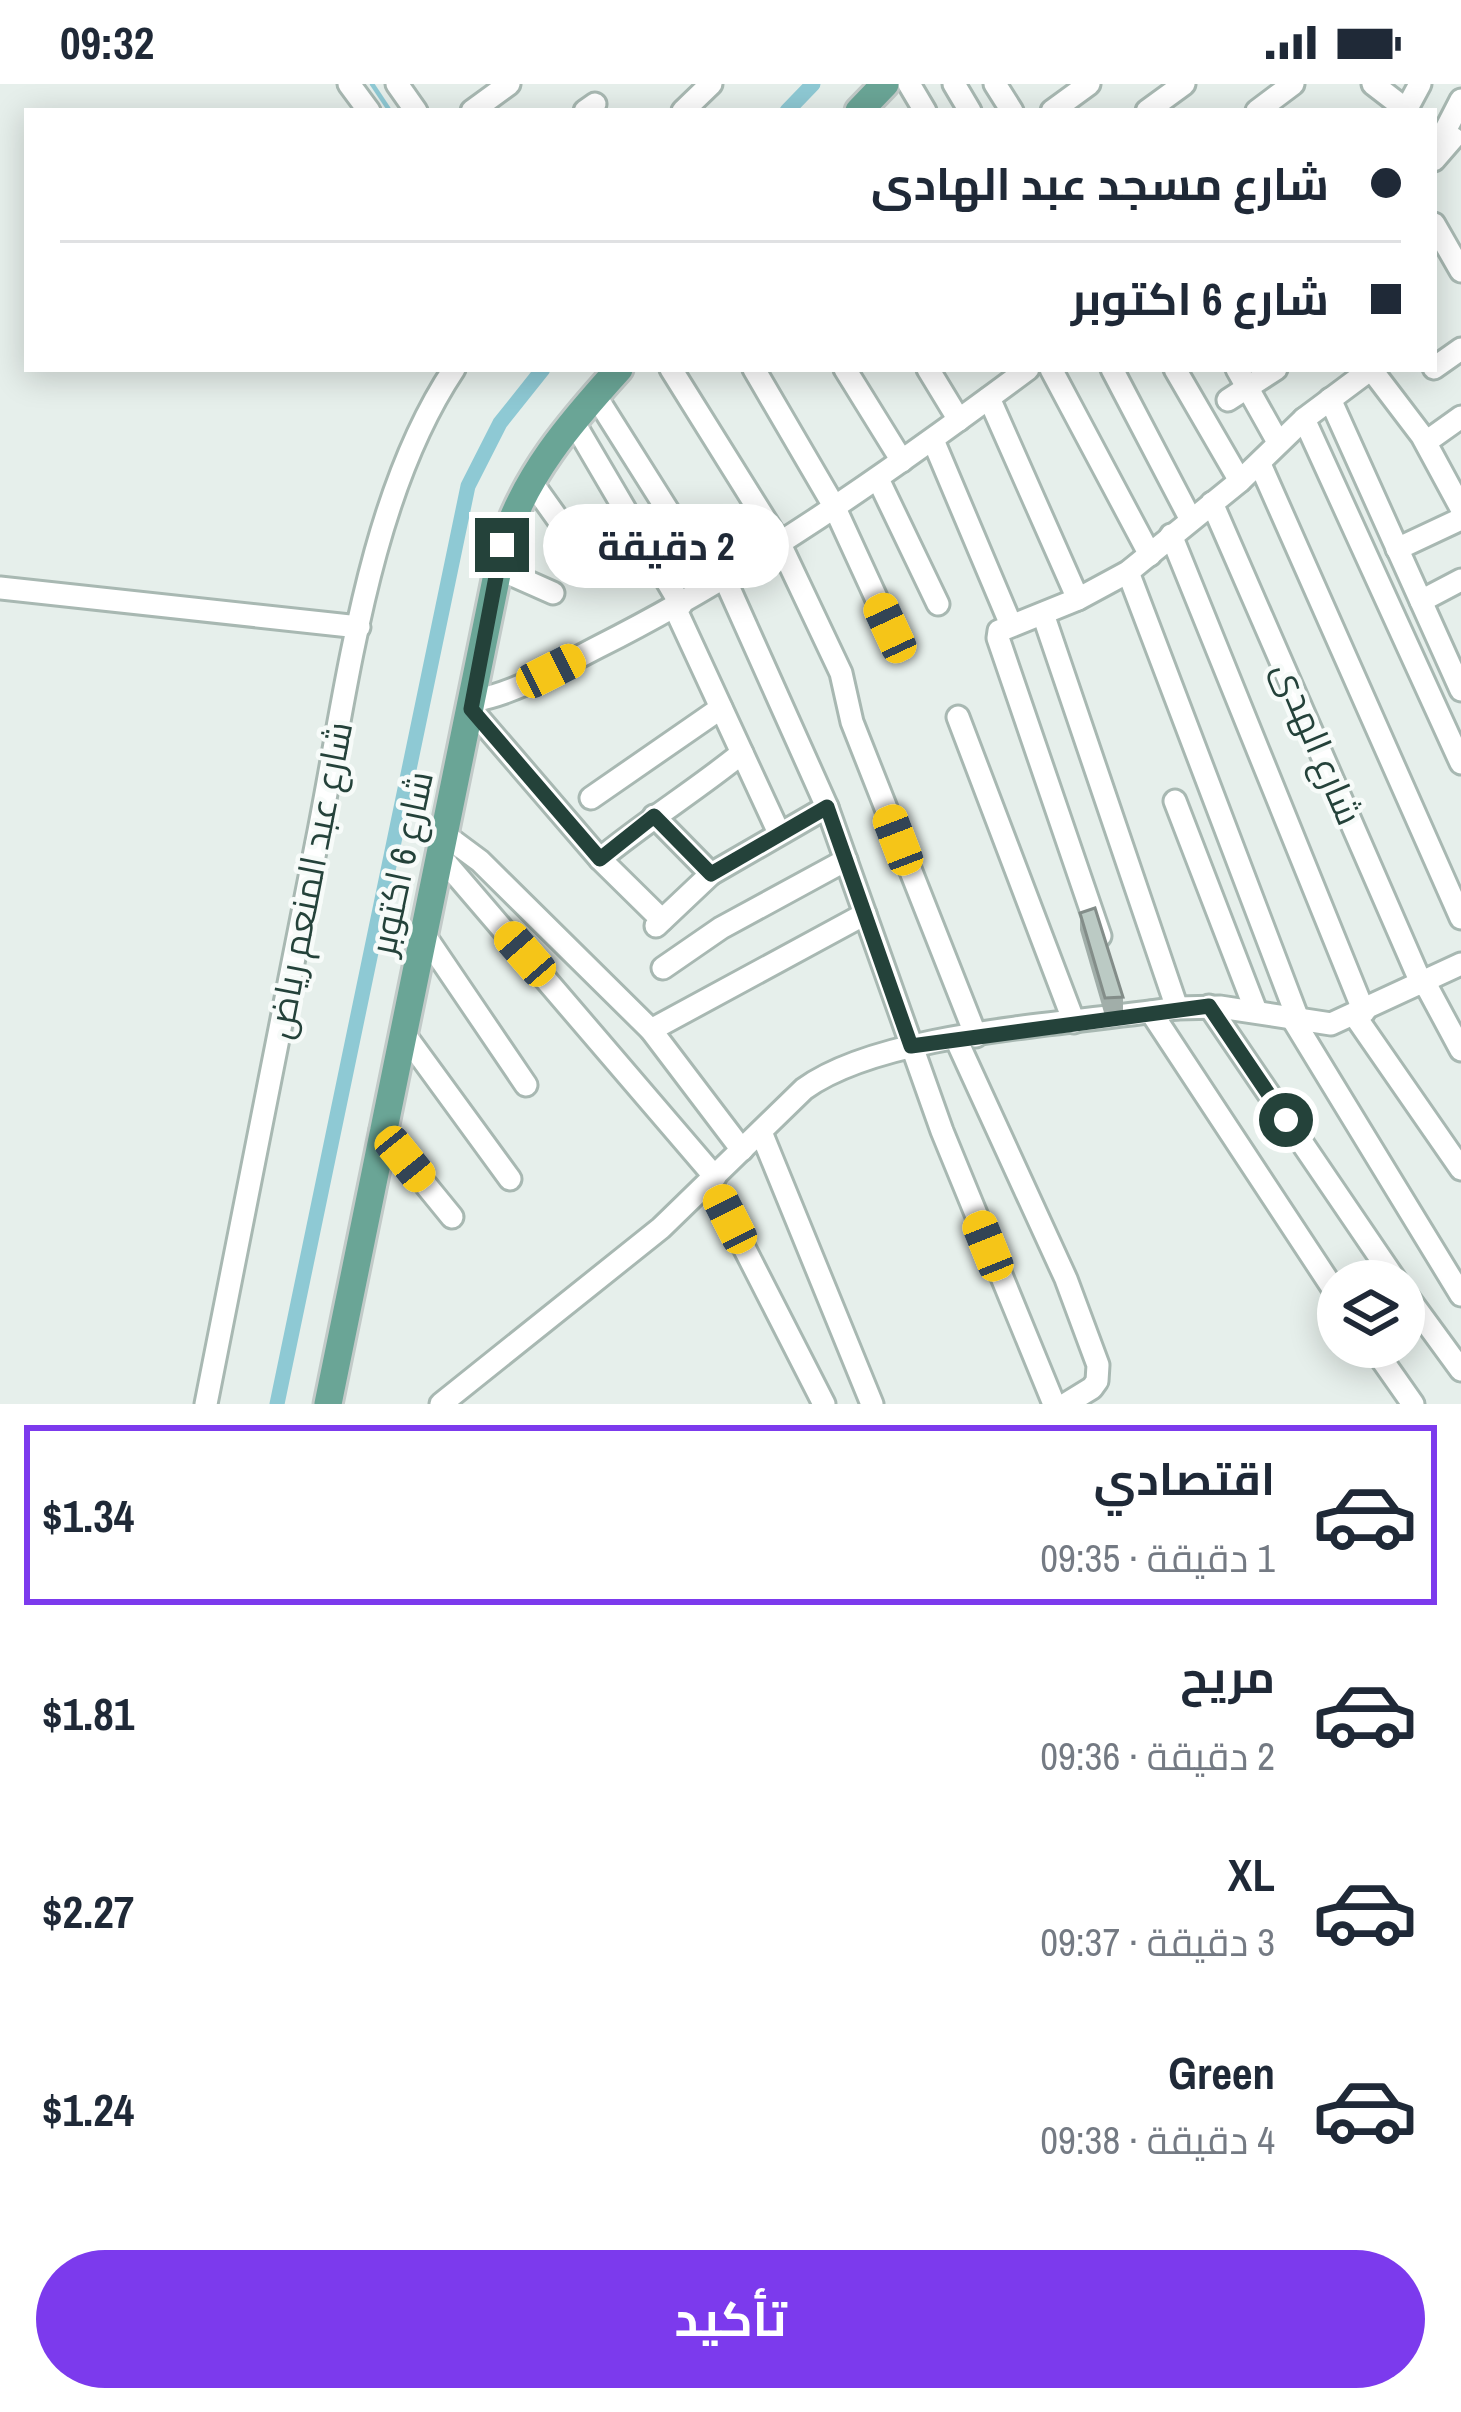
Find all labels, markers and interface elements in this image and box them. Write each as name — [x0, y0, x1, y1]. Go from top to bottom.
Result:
text: 09:32 — [60, 12, 154, 73]
text: شارع مسجد عبد الهادى — [871, 153, 1329, 214]
text: شارع 6 اكتوبر — [1071, 268, 1329, 329]
callout: 2 دقيقة — [544, 503, 790, 587]
route end — [475, 518, 529, 572]
text: 2 دقيقة — [598, 520, 734, 572]
car — [858, 588, 922, 668]
car — [511, 639, 591, 703]
street label: شارع الهدى — [1261, 654, 1374, 832]
street label: شارع عبد المنعم رياض — [255, 717, 364, 1043]
street label: شارع 6 اكتوبر — [358, 767, 445, 961]
car — [868, 800, 928, 880]
car — [488, 915, 562, 993]
route start — [1259, 1093, 1313, 1147]
car — [368, 1120, 442, 1198]
car — [698, 1179, 762, 1259]
car — [958, 1206, 1018, 1286]
map controls — [1317, 1260, 1425, 1368]
button: layers — [1317, 1260, 1425, 1368]
text: اقتصادي — [1094, 1448, 1275, 1509]
icon: car — [1311, 1461, 1419, 1569]
text: $1.34 — [42, 1485, 134, 1546]
text: 1 دقيقة · 09:35 — [1040, 1532, 1275, 1584]
text: مريح — [1180, 1646, 1275, 1707]
icon: car — [1311, 1659, 1419, 1767]
text: $1.81 — [42, 1683, 134, 1744]
text: 2 دقيقة · 09:36 — [1040, 1730, 1275, 1782]
text: XL — [1228, 1844, 1275, 1905]
icon: car — [1311, 1857, 1419, 1965]
text: $2.27 — [42, 1881, 134, 1942]
text: 3 دقيقة · 09:37 — [1040, 1916, 1275, 1968]
text: Green — [1168, 2042, 1275, 2103]
icon: car — [1311, 2055, 1419, 2163]
text: $1.24 — [42, 2079, 134, 2140]
text: 4 دقيقة · 09:38 — [1040, 2114, 1275, 2166]
button: تأكيد — [36, 2250, 1425, 2388]

